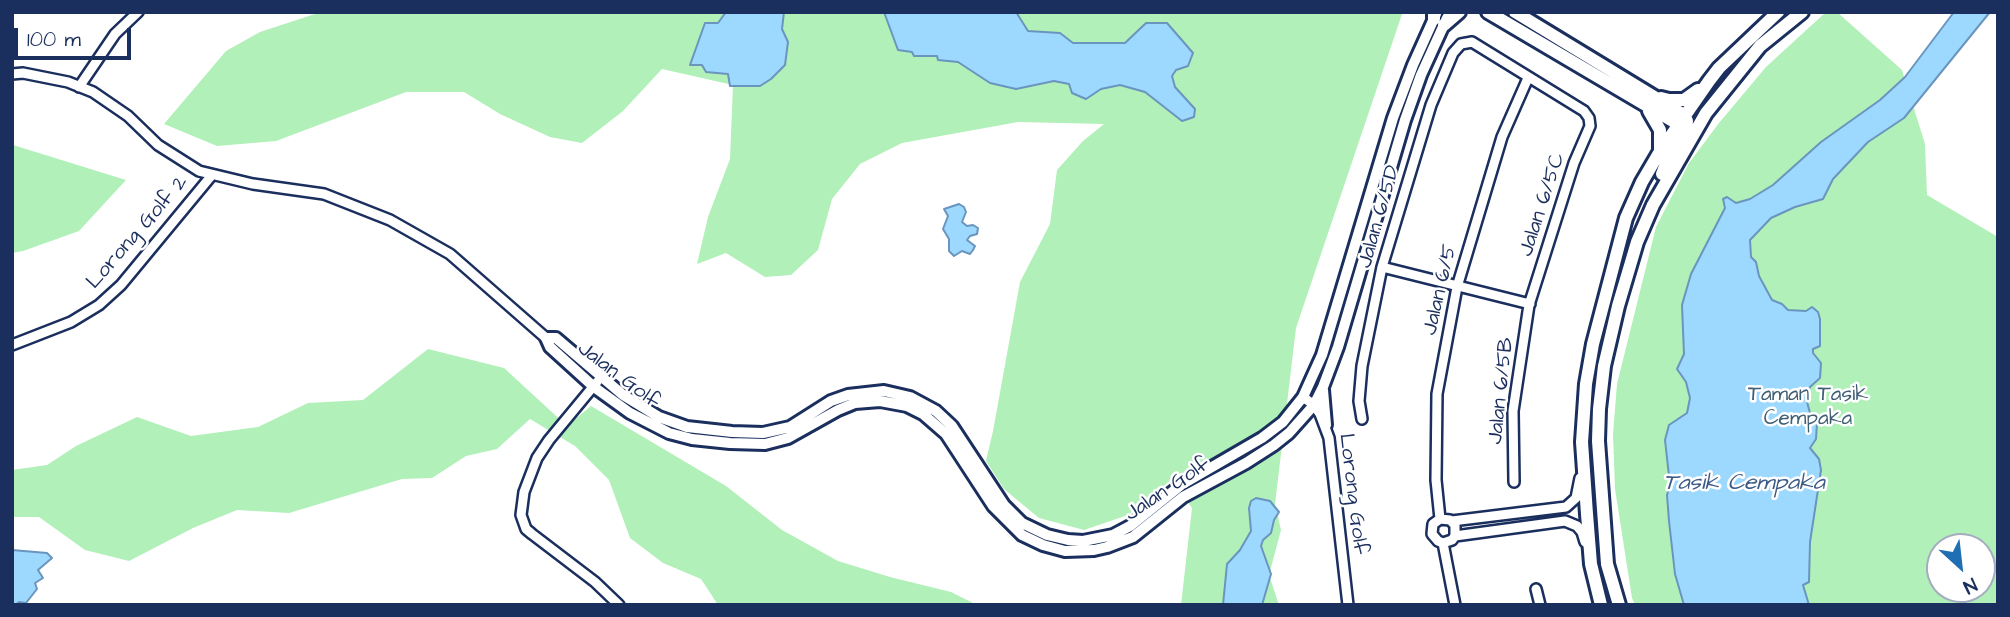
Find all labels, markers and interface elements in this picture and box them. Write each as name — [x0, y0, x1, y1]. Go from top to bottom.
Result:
scale bar — [18, 14, 135, 58]
text: 100 m — [27, 25, 81, 54]
street label: Jalan 6/5C — [1514, 150, 1572, 260]
street label: Jalan 6/5D — [1353, 163, 1407, 271]
street label: Lorong Golf 2 — [82, 171, 194, 295]
street label: Jalan 6/5 — [1418, 242, 1464, 338]
street label: Jalan 6/5B — [1484, 336, 1520, 446]
street label: Jalan Golf — [572, 337, 664, 415]
park label: Taman Tasik Cempaka — [1748, 383, 1868, 433]
street label: Lorong Golf — [1332, 432, 1372, 556]
street label: Jalan Golf — [1121, 452, 1215, 528]
water label: Tasik Cempaka — [1663, 470, 1825, 498]
north arrow — [1926, 533, 1996, 603]
text: N — [1958, 571, 1981, 600]

